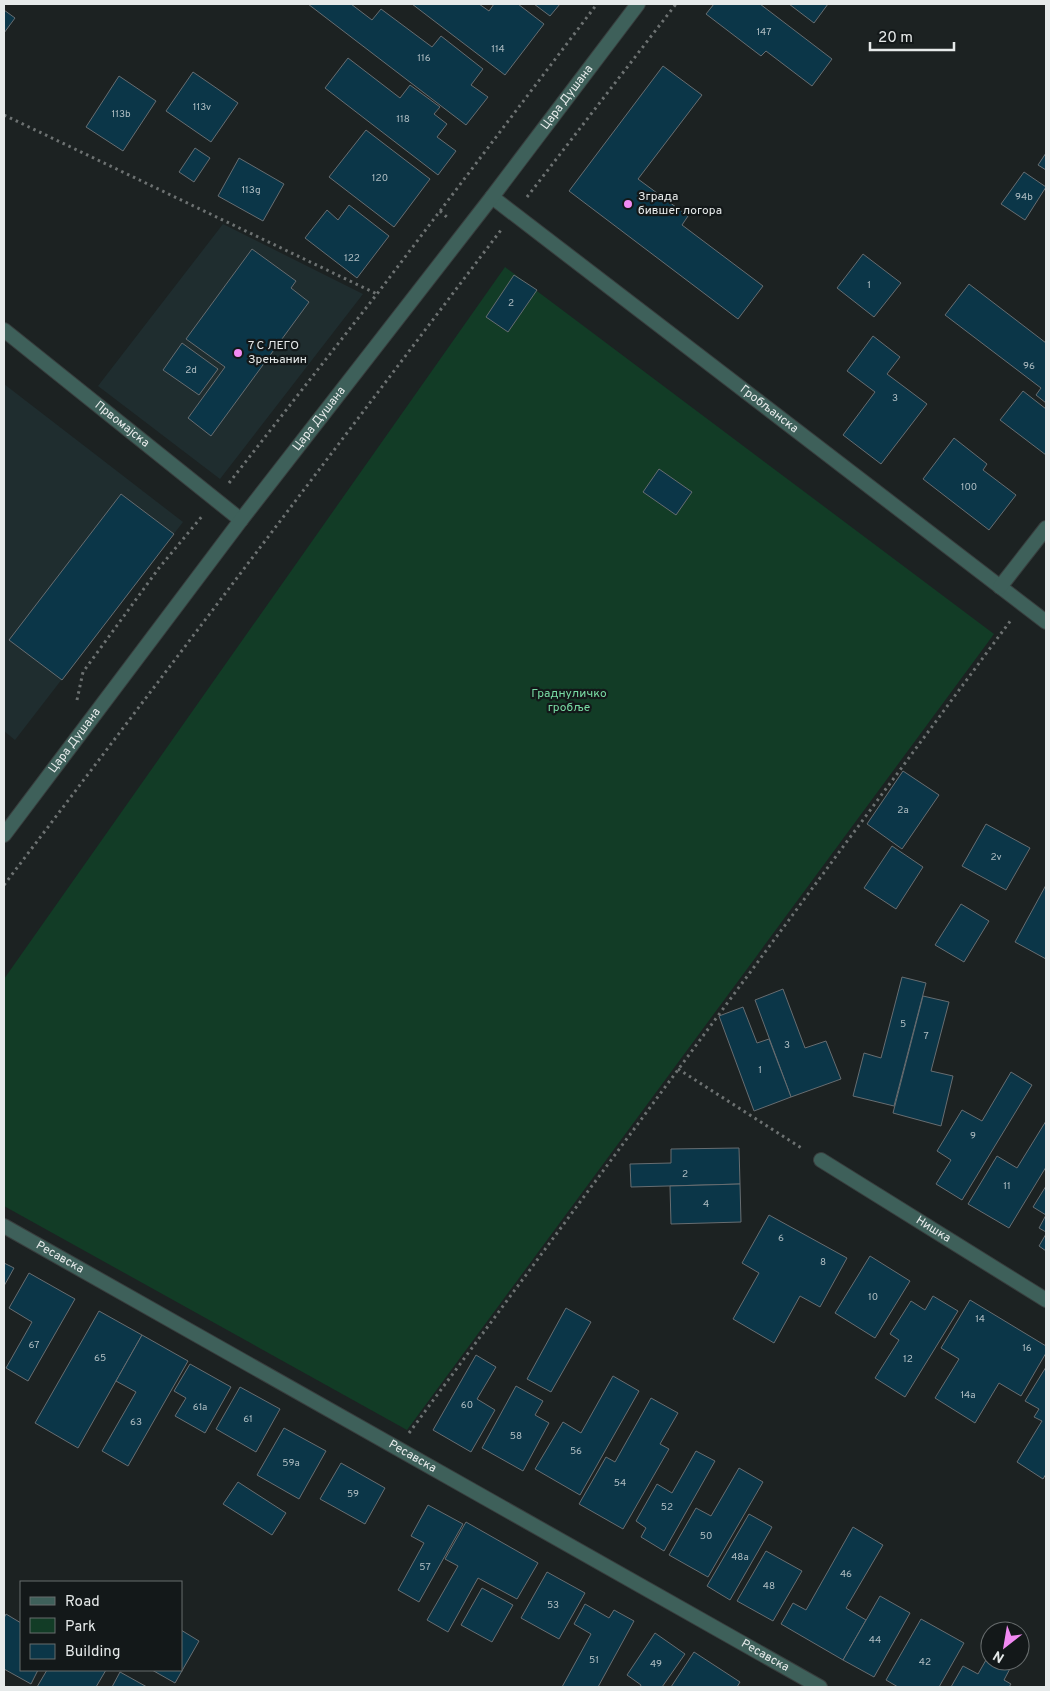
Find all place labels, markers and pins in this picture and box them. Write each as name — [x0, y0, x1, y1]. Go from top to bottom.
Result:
place label: Зграда бившег логора — [638, 189, 722, 219]
marker: Зграда бившег логора — [622, 198, 634, 210]
place label: 7 С ЛЕГО Зрењанин — [248, 338, 307, 368]
marker: 7 С ЛЕГО Зрењанин — [232, 347, 244, 359]

